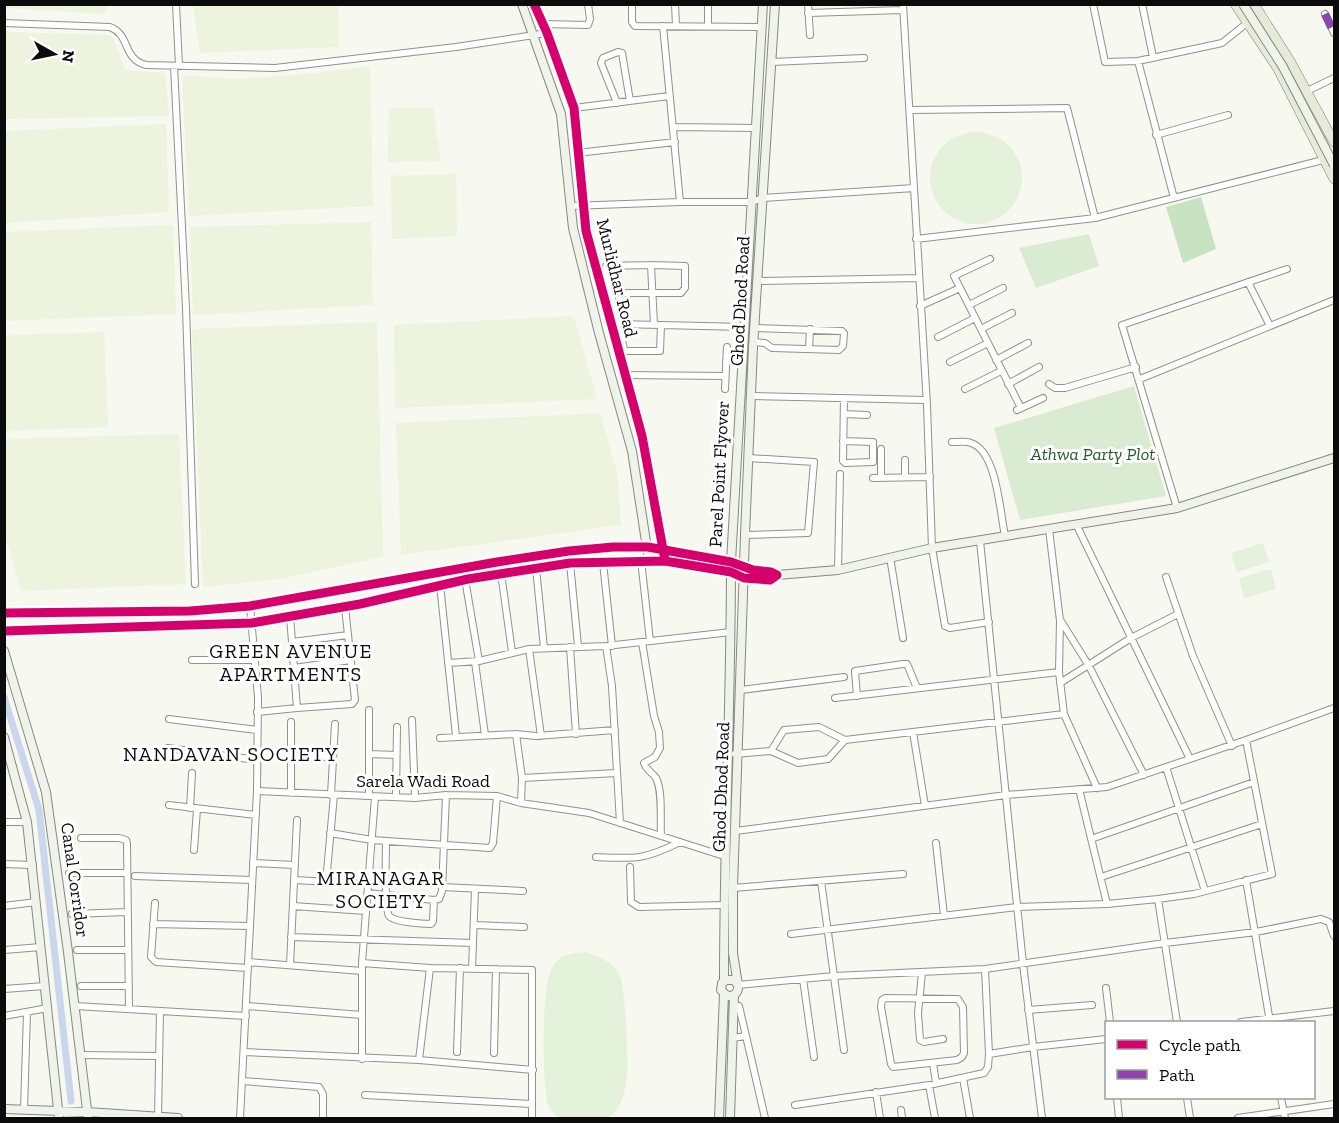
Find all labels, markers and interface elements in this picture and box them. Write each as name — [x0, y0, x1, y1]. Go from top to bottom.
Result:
north arrow — [24, 24, 84, 84]
text: N — [58, 49, 79, 64]
street label: Murlidhar Road — [592, 216, 642, 340]
street label: Ghod Dhod Road — [726, 235, 754, 367]
street label: Parel Point Flyover — [704, 400, 734, 548]
park label: Athwa Party Plot — [1030, 443, 1155, 465]
district label: GREEN AVENUE APARTMENTS — [209, 639, 373, 686]
street label: Ghod Dhod Road — [708, 721, 734, 852]
district label: NANDAVAN SOCIETY — [123, 742, 339, 766]
street label: Sarela Wadi Road — [356, 770, 490, 792]
street label: Canal Corridor — [56, 821, 94, 939]
district label: MIRANAGAR SOCIETY — [317, 866, 445, 913]
legend — [1105, 1021, 1315, 1099]
text: Cycle path — [1159, 1034, 1241, 1056]
text: Path — [1159, 1064, 1195, 1086]

